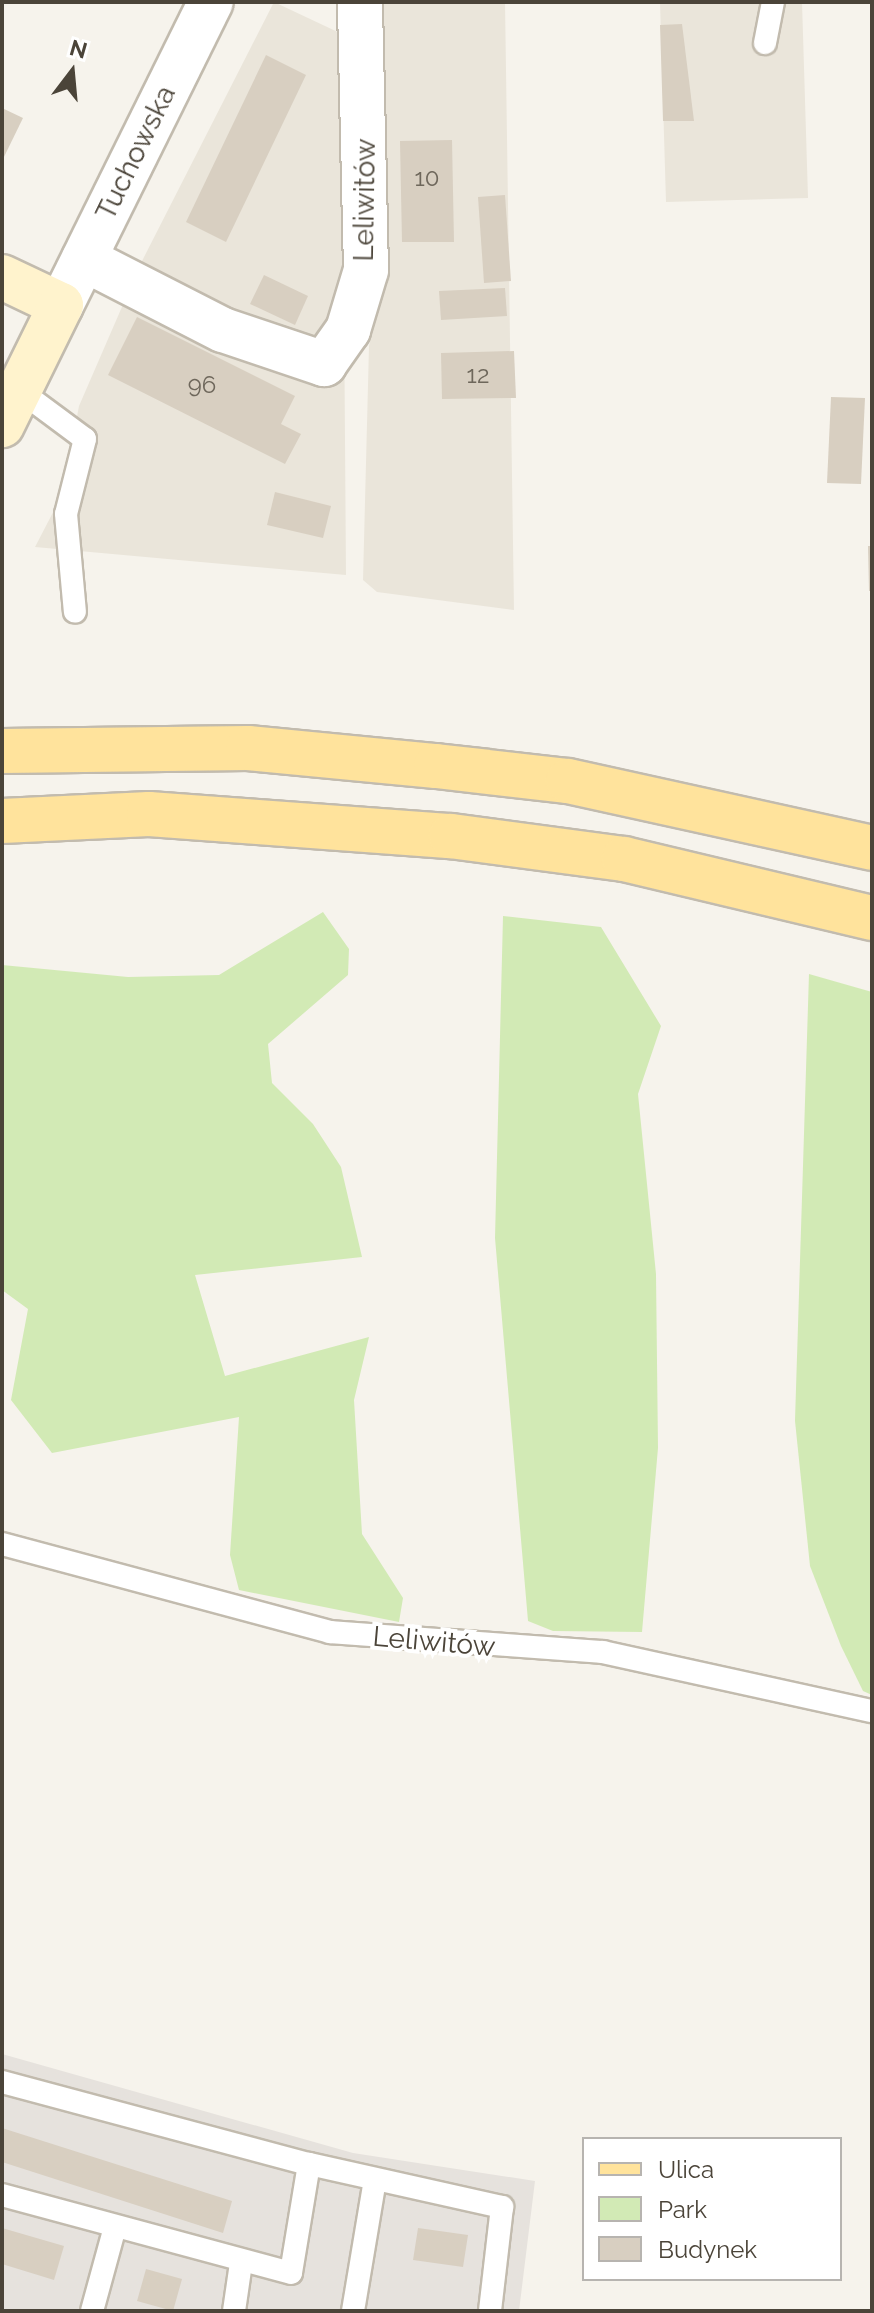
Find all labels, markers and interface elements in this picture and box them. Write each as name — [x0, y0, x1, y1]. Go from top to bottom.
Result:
north arrow — [32, 32, 112, 112]
text: N — [67, 34, 90, 64]
street label: Tuchowska — [89, 80, 183, 226]
street label: Leliwitów — [347, 138, 383, 262]
house number: 10 — [415, 164, 439, 192]
house number: 12 — [467, 361, 489, 389]
house number: 96 — [188, 371, 216, 399]
street label: Leliwitów — [371, 1620, 497, 1664]
legend — [582, 2137, 842, 2281]
text: Ulica — [658, 2155, 714, 2184]
text: Park — [658, 2195, 707, 2224]
text: Budynek — [658, 2235, 757, 2264]

